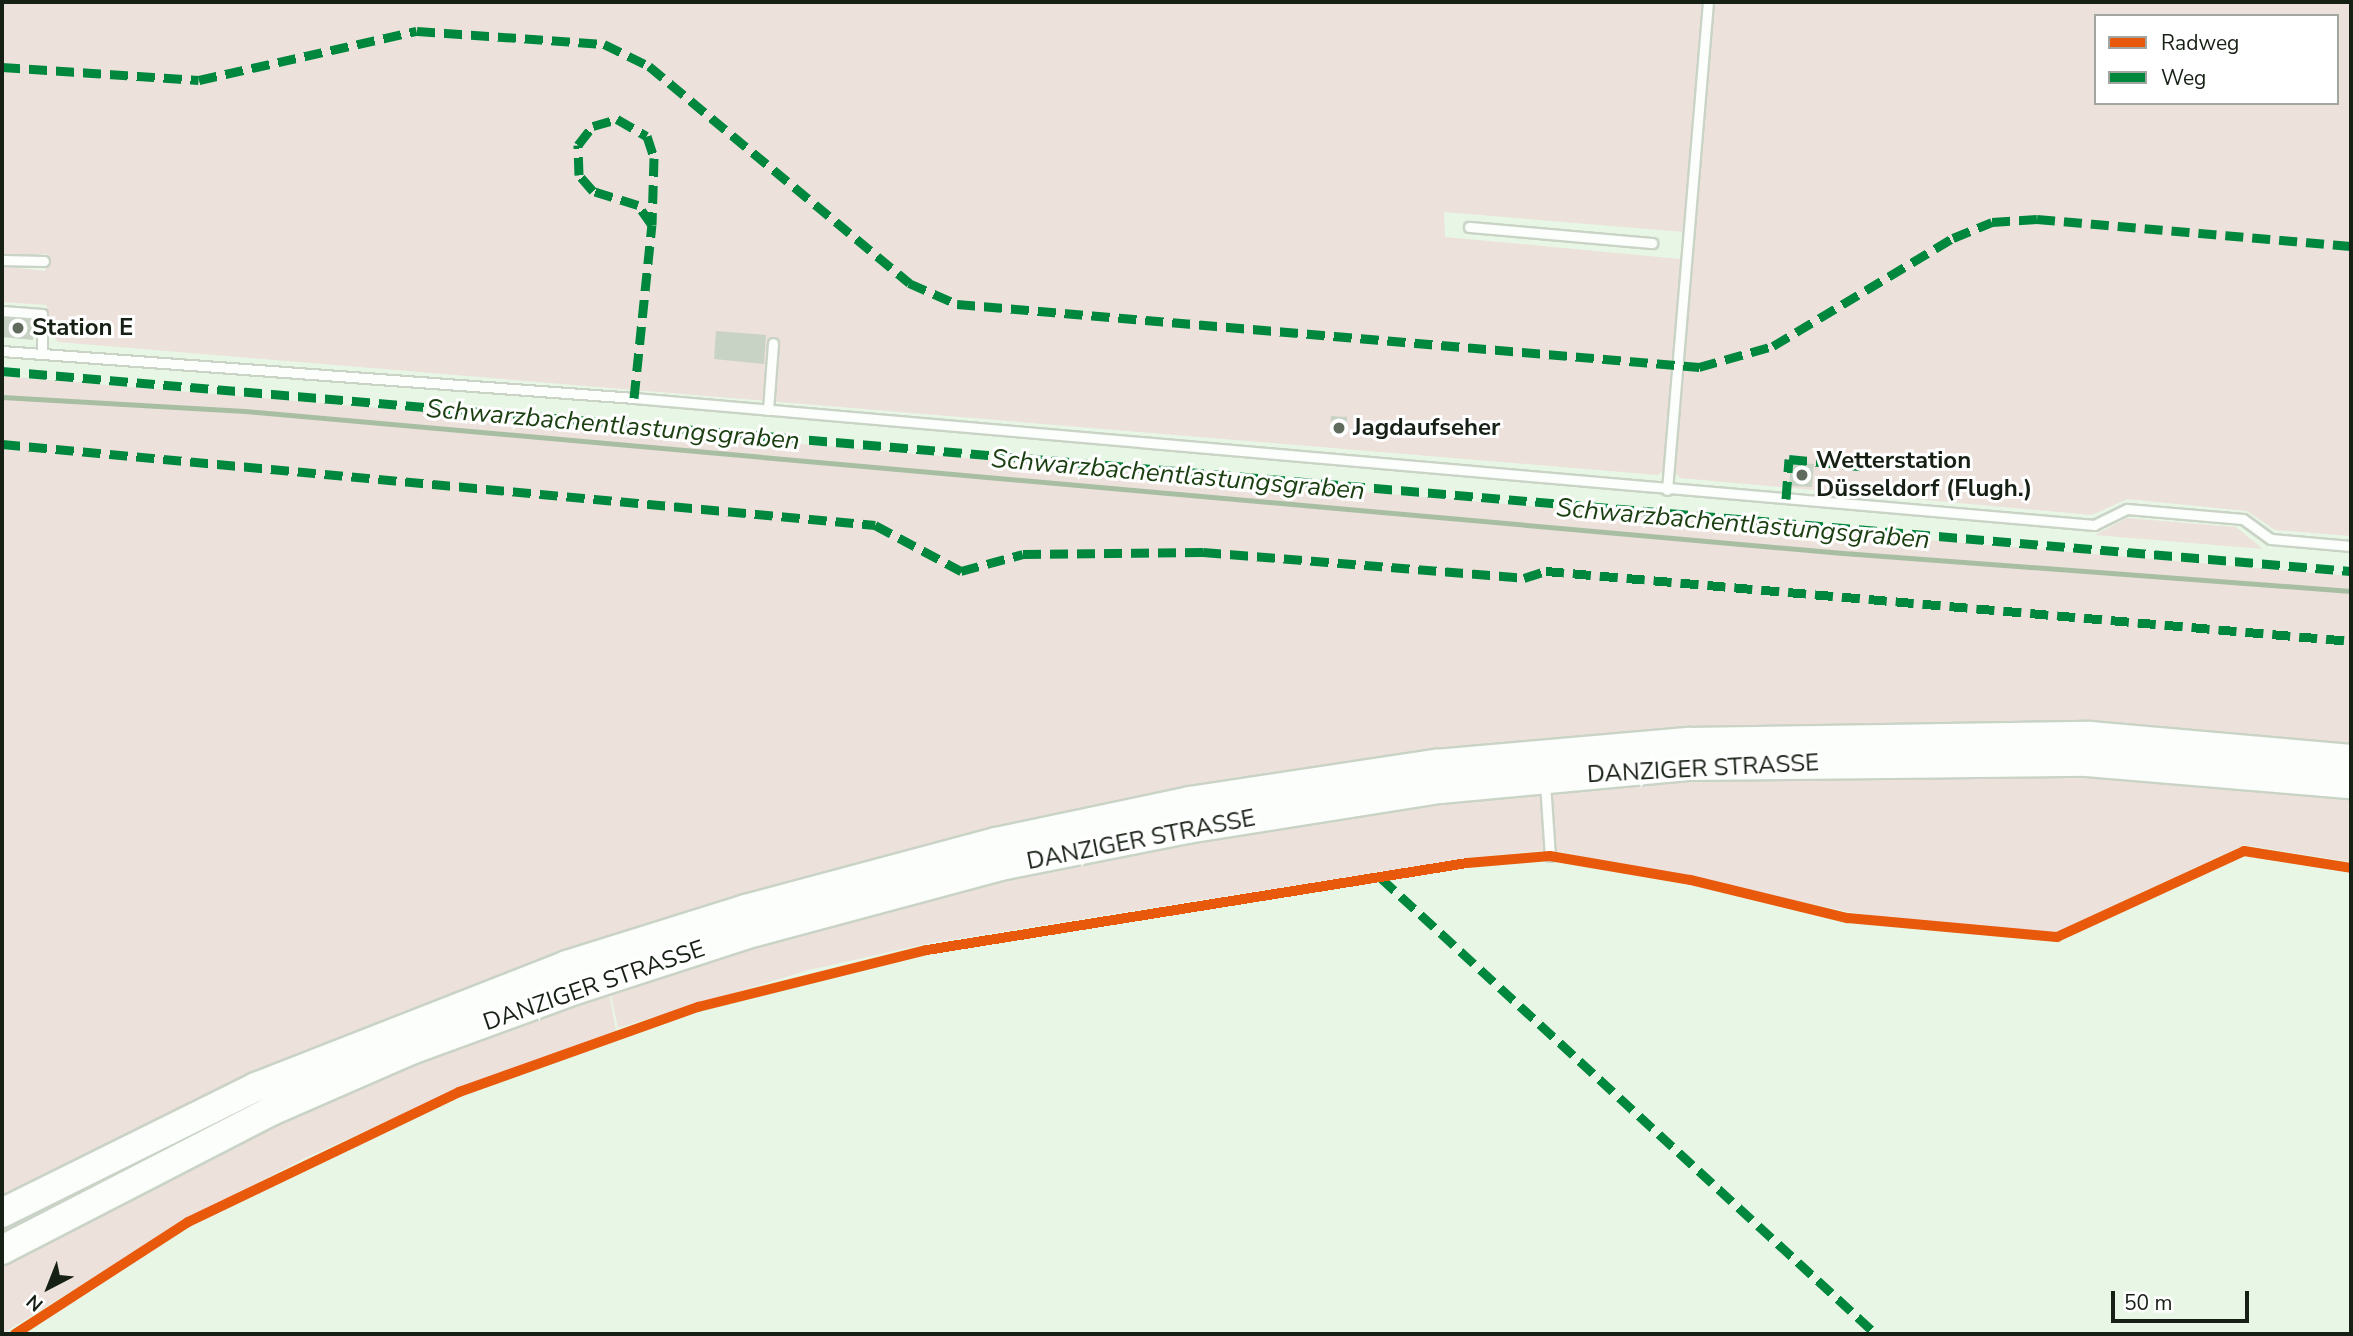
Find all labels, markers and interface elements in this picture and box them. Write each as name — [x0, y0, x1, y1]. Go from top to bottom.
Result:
legend — [2094, 14, 2339, 105]
text: Radweg — [2161, 29, 2239, 57]
text: Weg — [2161, 64, 2206, 92]
place label: Station E — [32, 314, 133, 342]
marker: Station E — [10, 320, 26, 336]
water label: Schwarzbachentlastungsgraben — [425, 393, 801, 457]
place label: Jagdaufseher — [1353, 414, 1500, 442]
marker: Jagdaufseher — [1331, 420, 1347, 436]
water label: Schwarzbachentlastungsgraben — [990, 443, 1366, 507]
place label: Wetterstation Düsseldorf (Flugh.) — [1816, 447, 2032, 503]
marker: Wetterstation Düsseldorf (Flugh.) — [1794, 467, 1810, 483]
water label: Schwarzbachentlastungsgraben — [1555, 492, 1931, 556]
street label: DANZIGER STRASSE — [1586, 749, 1820, 789]
street label: DANZIGER STRASSE — [1024, 804, 1258, 876]
street label: DANZIGER STRASSE — [480, 935, 708, 1037]
north arrow — [14, 1252, 84, 1322]
scale bar — [2115, 1276, 2253, 1320]
text: N — [21, 1288, 49, 1317]
text: 50 m — [2124, 1289, 2173, 1317]

